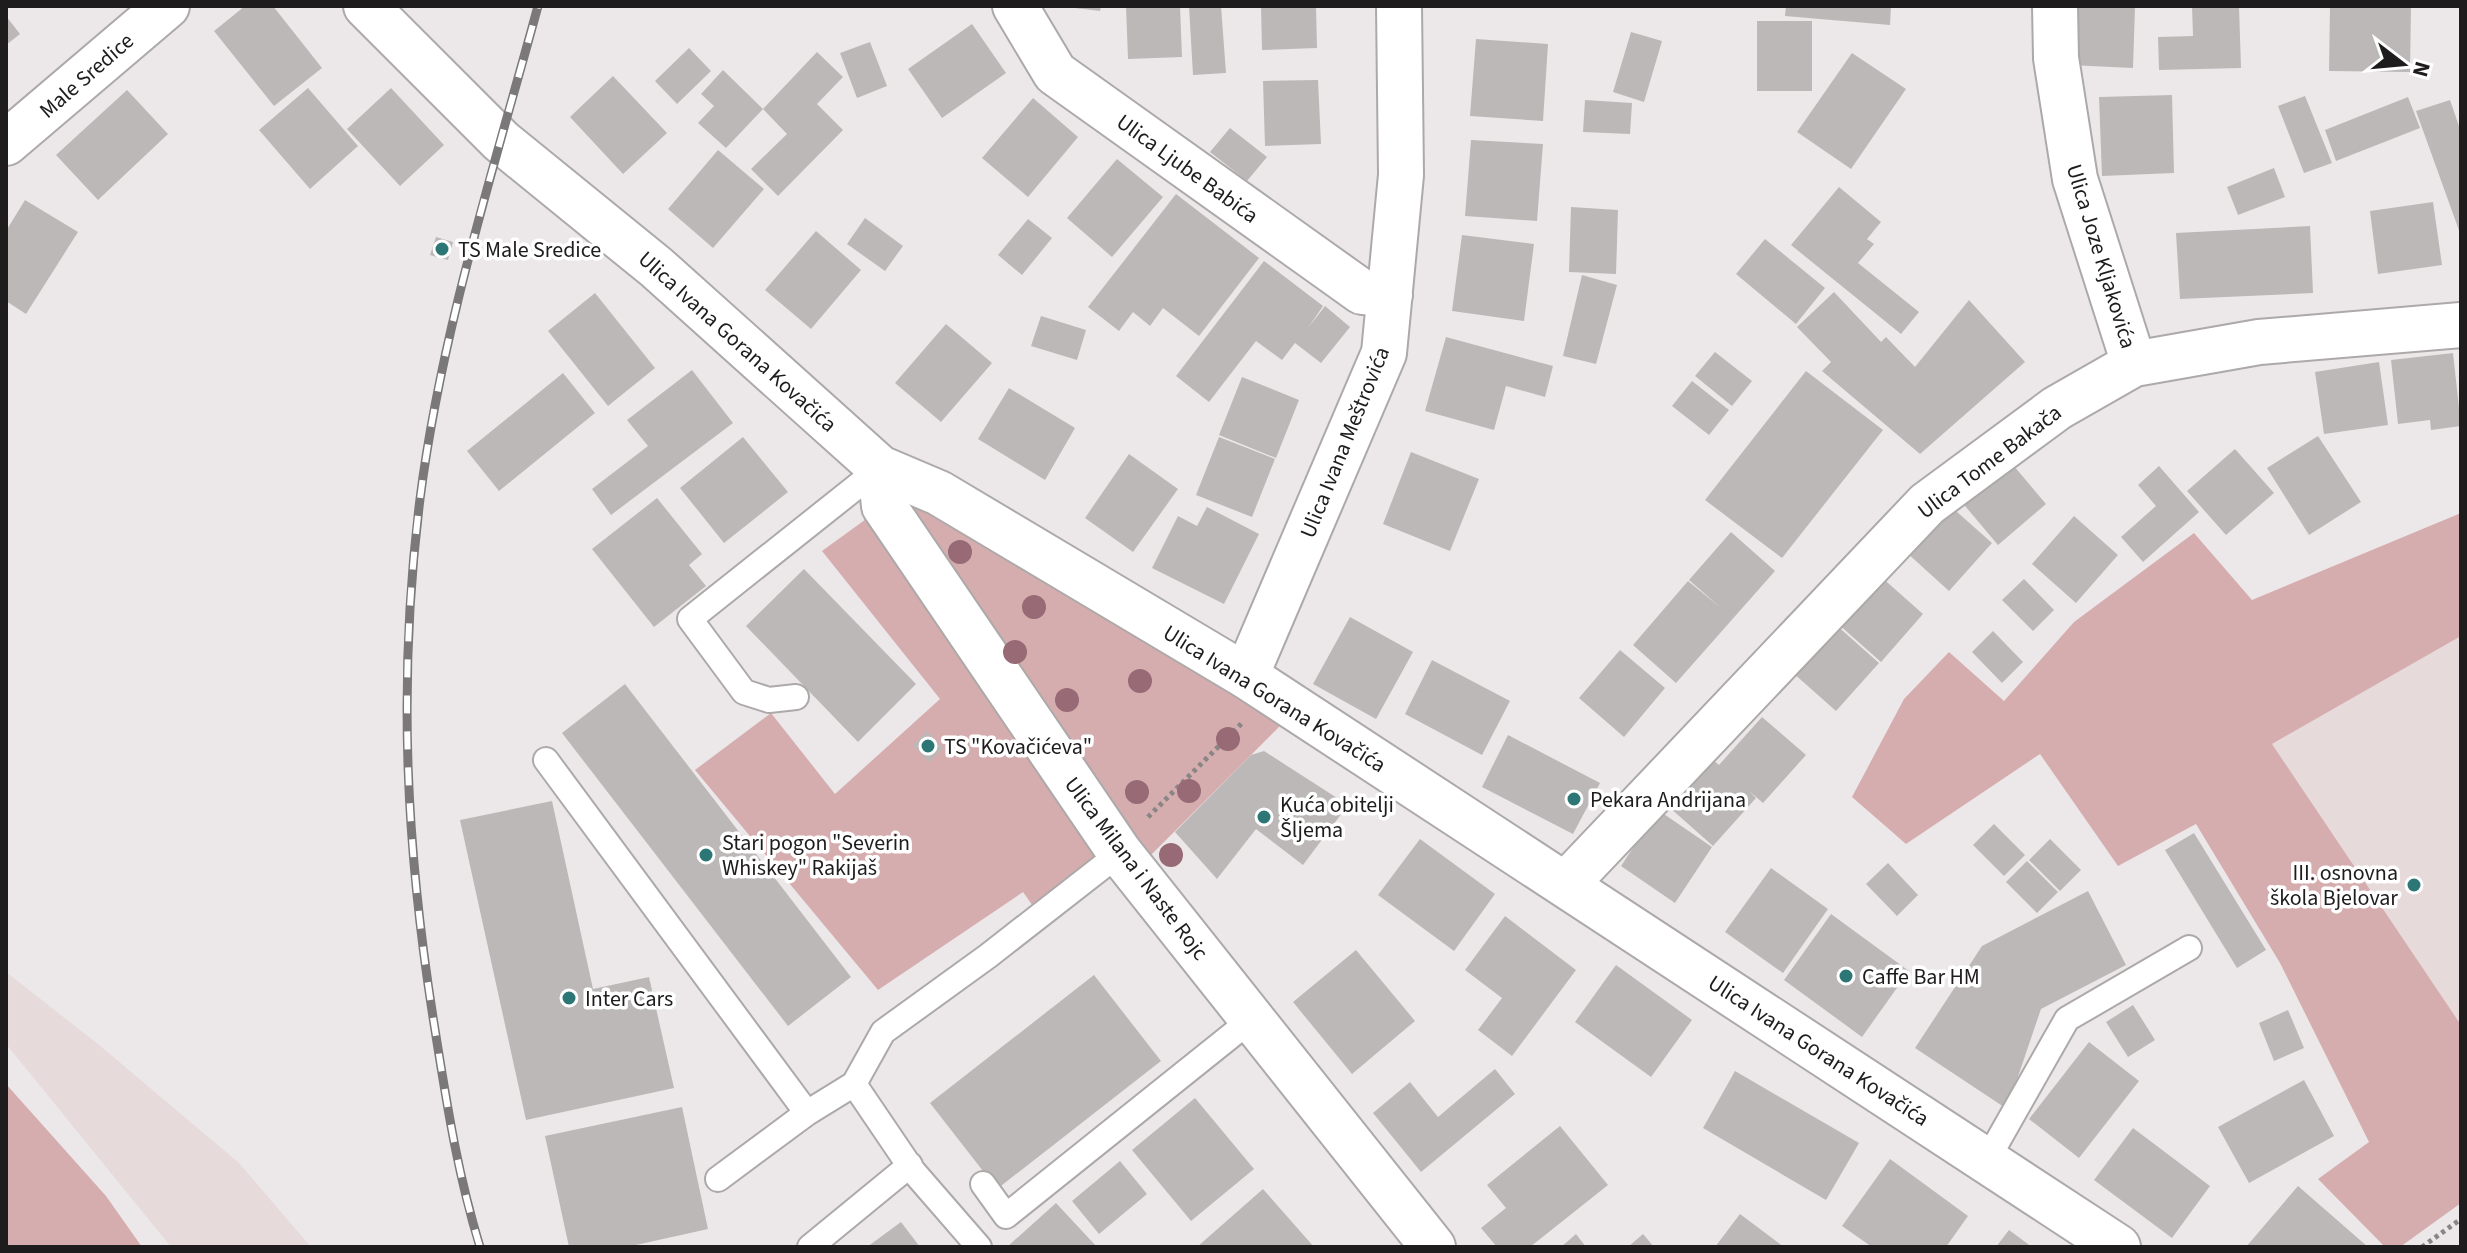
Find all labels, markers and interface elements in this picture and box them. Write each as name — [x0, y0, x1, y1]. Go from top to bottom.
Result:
north arrow — [2363, 24, 2443, 104]
street label: Male Sredice — [32, 26, 141, 126]
text: N — [2404, 58, 2439, 81]
street label: Ulica Ljube Babića — [1110, 106, 1265, 231]
street label: Ulica Joze Kljakovića — [2058, 160, 2144, 352]
place label: TS Male Sredice — [458, 234, 601, 266]
marker: TS Male Sredice — [433, 240, 451, 258]
street label: Ulica Ivana Gorana Kovačića — [631, 244, 844, 440]
street label: Ulica Ivana Meštrovića — [1292, 342, 1398, 543]
street label: Ulica Tome Bakača — [1911, 397, 2068, 527]
street label: Ulica Ivana Gorana Kovačića — [1157, 617, 1392, 781]
place label: TS "Kovačićeva" — [944, 731, 1092, 763]
marker: TS "Kovačićeva" — [919, 737, 937, 755]
street label: Ulica Milana i Naste Rojc — [1057, 770, 1216, 967]
place label: Pekara Andrijana — [1590, 784, 1746, 816]
place label: Kuća obitelji Šljema — [1280, 789, 1394, 846]
marker: Pekara Andrijana — [1565, 790, 1583, 808]
marker: Kuća obitelji Šljema — [1255, 808, 1273, 826]
place label: Stari pogon "Severin Whiskey" Rakijaš — [722, 827, 910, 884]
marker: Stari pogon "Severin Whiskey" Rakijaš — [697, 846, 715, 864]
place label: III. osnovna škola Bjelovar — [2270, 857, 2398, 914]
marker: III. osnovna škola Bjelovar — [2405, 876, 2423, 894]
place label: Caffe Bar HM — [1862, 961, 1980, 993]
street label: Ulica Ivana Gorana Kovačića — [1702, 967, 1935, 1134]
marker: Caffe Bar HM — [1837, 967, 1855, 985]
place label: Inter Cars — [585, 983, 673, 1015]
marker: Inter Cars — [560, 989, 578, 1007]

